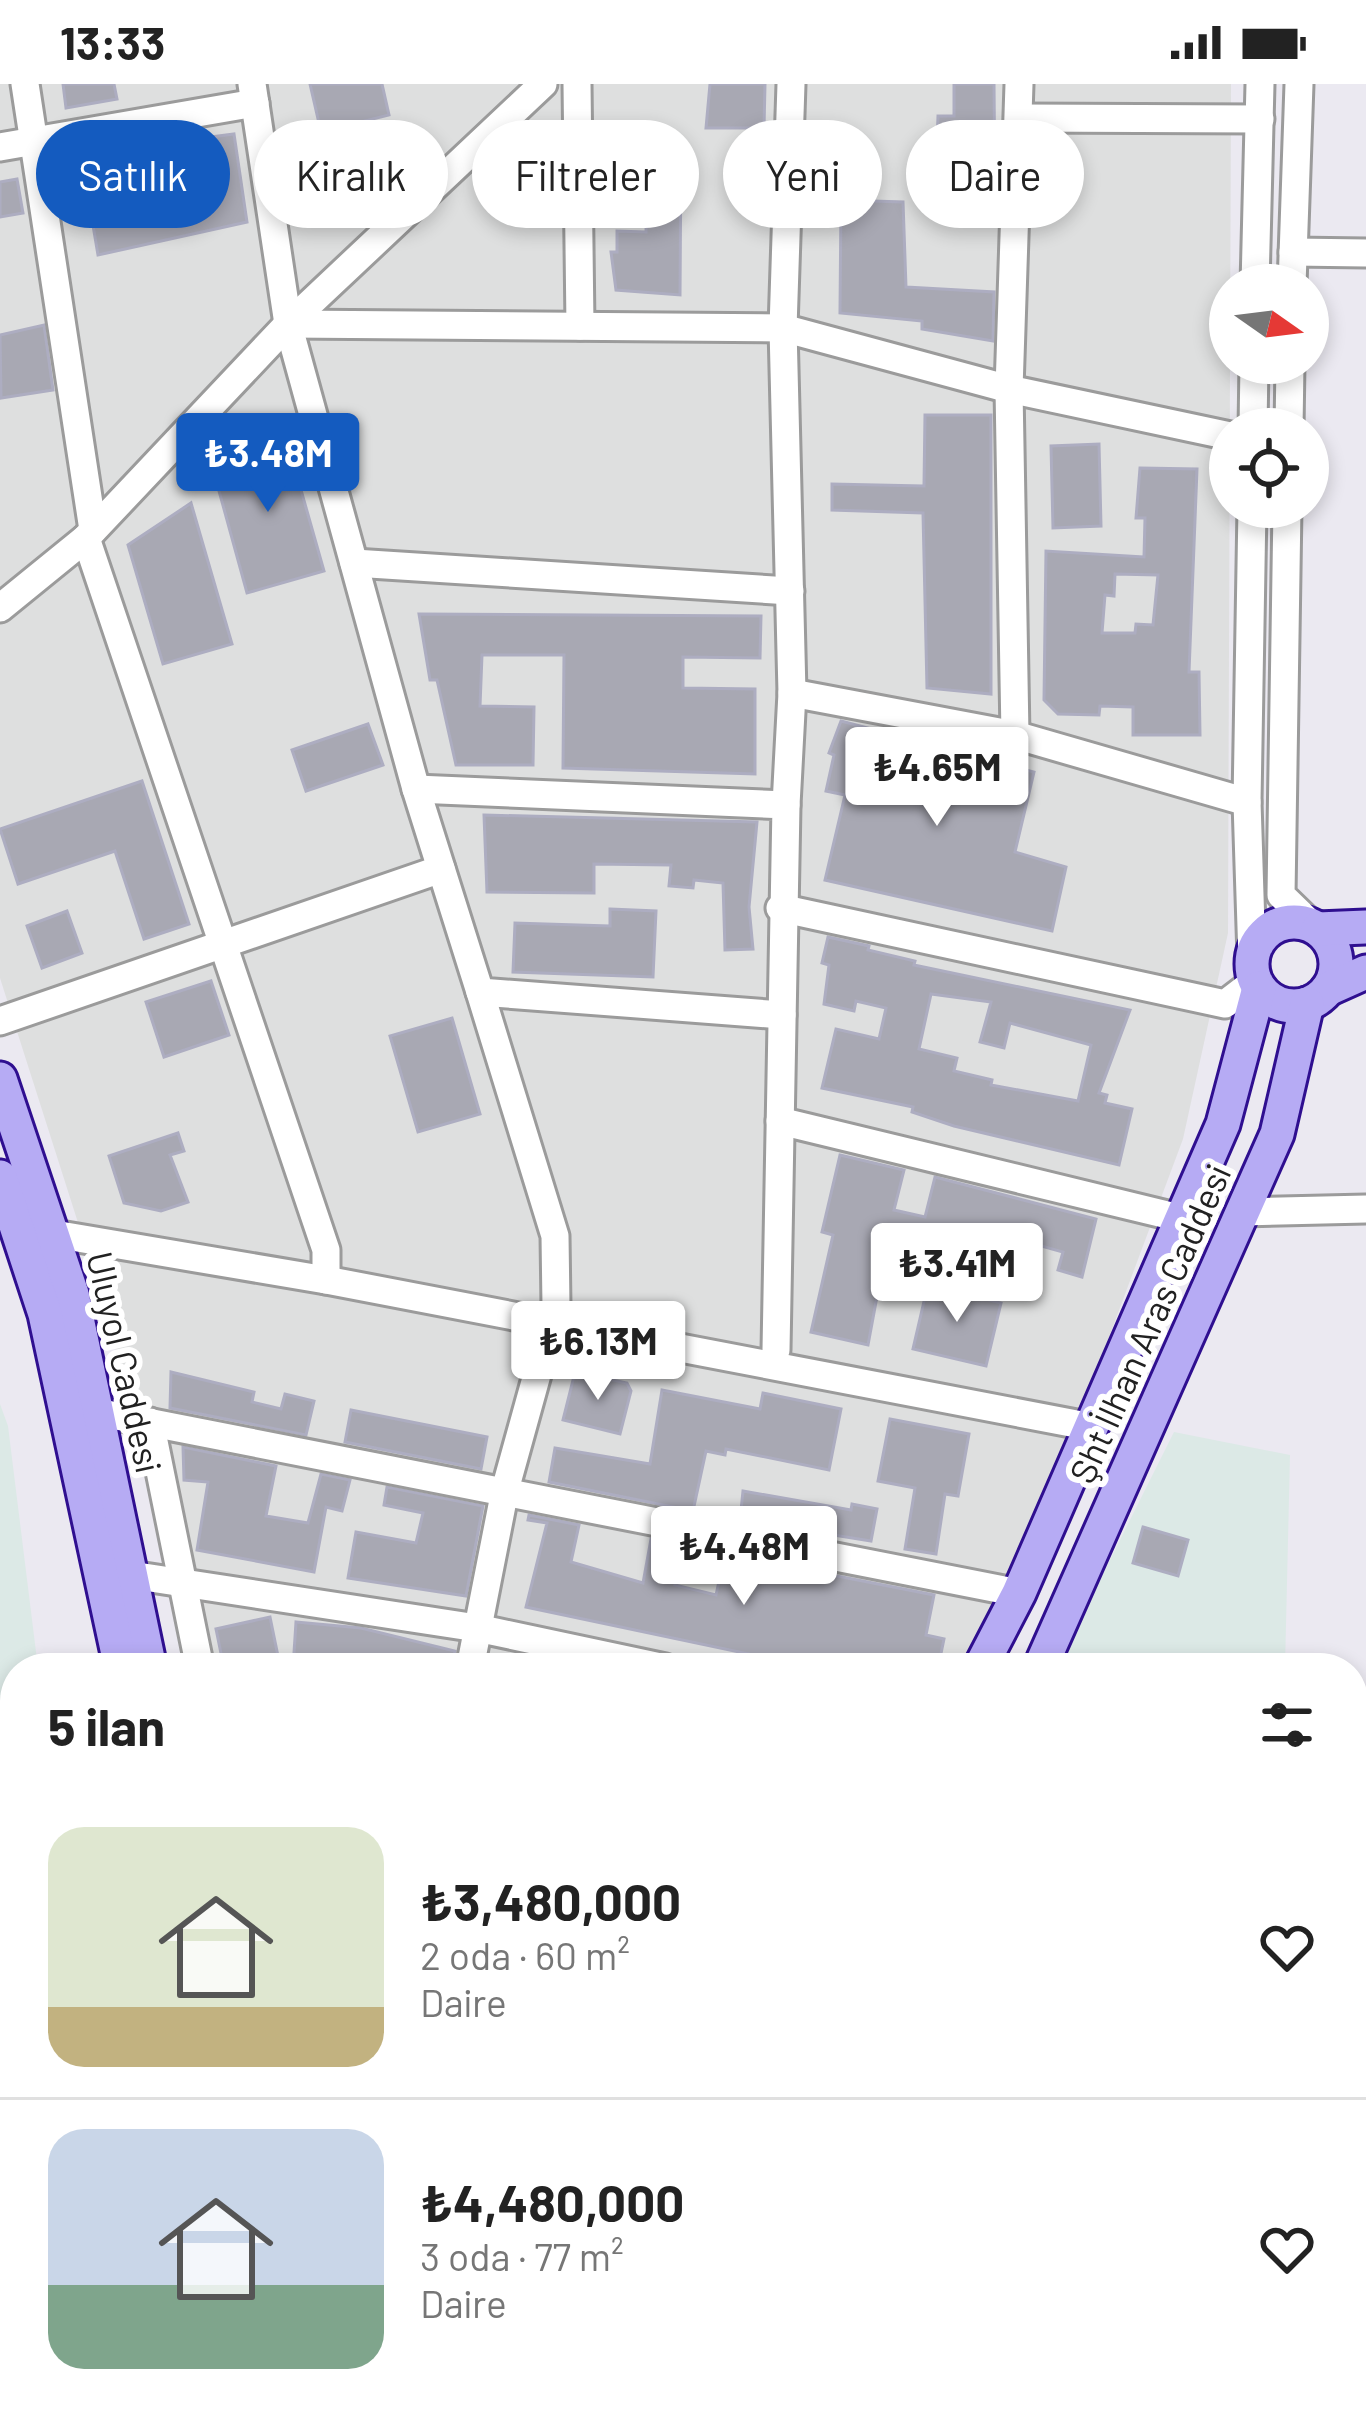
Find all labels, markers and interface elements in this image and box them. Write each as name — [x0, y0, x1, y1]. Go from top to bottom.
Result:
text: 13:33 — [60, 15, 165, 69]
chip: Satılık — [36, 120, 230, 228]
chip: Kiralık — [254, 120, 448, 228]
chip: Filtreler — [472, 120, 699, 228]
chip: Yeni — [723, 120, 882, 228]
chip: Daire — [906, 120, 1084, 228]
north arrow — [1209, 264, 1329, 384]
map controls — [1209, 264, 1329, 528]
button: locate — [1209, 408, 1329, 528]
pin: ₺3.48M — [170, 413, 366, 515]
text: ₺3.48M — [203, 428, 333, 475]
pin: ₺4.65M — [839, 727, 1035, 829]
text: ₺4.65M — [872, 742, 1002, 789]
street label: Şht İlhan Aras Caddesi — [1059, 1158, 1238, 1489]
pin: ₺3.41M — [859, 1223, 1055, 1325]
text: ₺3.41M — [898, 1238, 1016, 1285]
street label: Uluyol Caddesi — [79, 1247, 172, 1476]
pin: ₺6.13M — [500, 1301, 696, 1403]
text: ₺6.13M — [538, 1316, 658, 1363]
pin: ₺4.48M — [646, 1506, 842, 1608]
text: ₺4.48M — [678, 1521, 810, 1568]
icon: filters — [1254, 1692, 1320, 1758]
text: 5 ilan — [48, 1695, 165, 1756]
text: ₺3,480,000 — [420, 1870, 681, 1931]
icon: home — [144, 1875, 288, 2019]
icon: heart — [1254, 1914, 1320, 1980]
text: 2 oda · 60 m² — [420, 1931, 630, 1978]
text: Daire — [420, 1978, 507, 2025]
text: ₺4,480,000 — [420, 2171, 684, 2232]
icon: home — [144, 2177, 288, 2321]
icon: heart — [1254, 2216, 1320, 2282]
text: 3 oda · 77 m² — [420, 2232, 624, 2279]
text: Daire — [420, 2279, 507, 2326]

